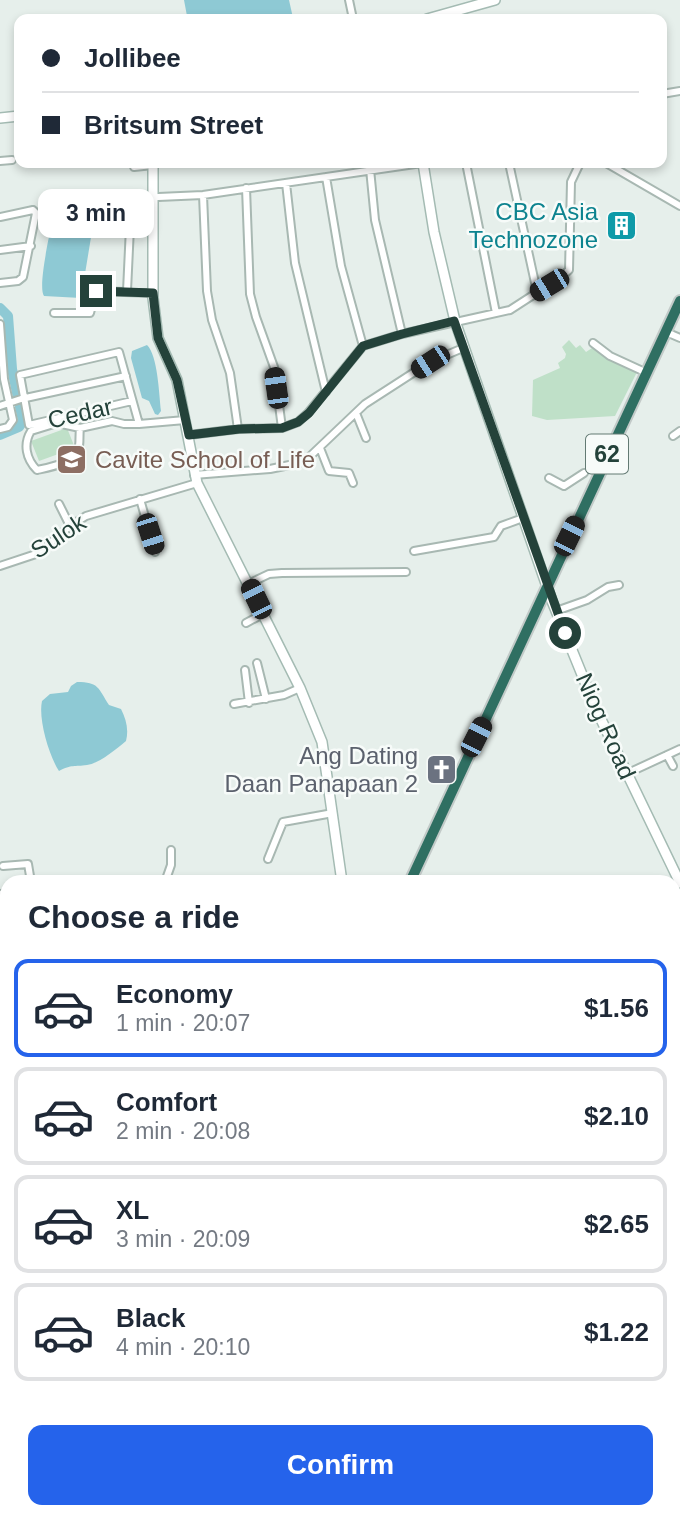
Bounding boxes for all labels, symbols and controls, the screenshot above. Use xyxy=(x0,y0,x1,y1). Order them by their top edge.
text: Jollibee xyxy=(84,43,181,73)
text: Britsum Street xyxy=(84,110,263,140)
callout: 3 min xyxy=(38,190,154,238)
place label: CBC Asia Technozone xyxy=(469,198,599,253)
text: 3 min xyxy=(66,200,126,226)
building icon: CBC Asia Technozone xyxy=(604,208,638,242)
car xyxy=(526,265,573,305)
route end xyxy=(80,275,112,307)
car xyxy=(407,342,454,382)
car xyxy=(263,366,290,410)
street label: Cedar xyxy=(45,392,115,434)
road number: 62 xyxy=(586,435,628,474)
school or university icon: Cavite School of Life xyxy=(55,442,89,476)
place label: Cavite School of Life xyxy=(95,446,315,473)
street label: Sulok xyxy=(25,508,91,564)
car xyxy=(134,511,167,557)
car xyxy=(551,513,588,559)
car xyxy=(238,576,275,622)
route start xyxy=(549,617,581,649)
street label: Niog Road xyxy=(571,669,641,783)
car xyxy=(458,714,495,760)
place label: Ang Dating Daan Panapaan 2 xyxy=(225,742,418,797)
church icon: Ang Dating Daan Panapaan 2 xyxy=(424,752,458,786)
text: Choose a ride xyxy=(28,899,240,935)
icon: car xyxy=(32,977,95,1040)
text: Economy xyxy=(116,979,233,1009)
text: $1.56 xyxy=(584,993,649,1023)
text: 1 min · 20:07 xyxy=(116,1010,250,1036)
icon: car xyxy=(32,1085,95,1148)
text: Comfort xyxy=(116,1087,217,1117)
text: $2.10 xyxy=(584,1101,649,1131)
text: 2 min · 20:08 xyxy=(116,1118,250,1144)
icon: car xyxy=(32,1193,95,1256)
text: XL xyxy=(116,1195,149,1225)
text: $2.65 xyxy=(584,1209,649,1239)
text: 3 min · 20:09 xyxy=(116,1226,250,1252)
icon: car xyxy=(32,1301,95,1364)
text: Black xyxy=(116,1303,185,1333)
text: $1.22 xyxy=(584,1317,649,1347)
text: 4 min · 20:10 xyxy=(116,1334,250,1360)
button: Confirm xyxy=(28,1425,653,1505)

